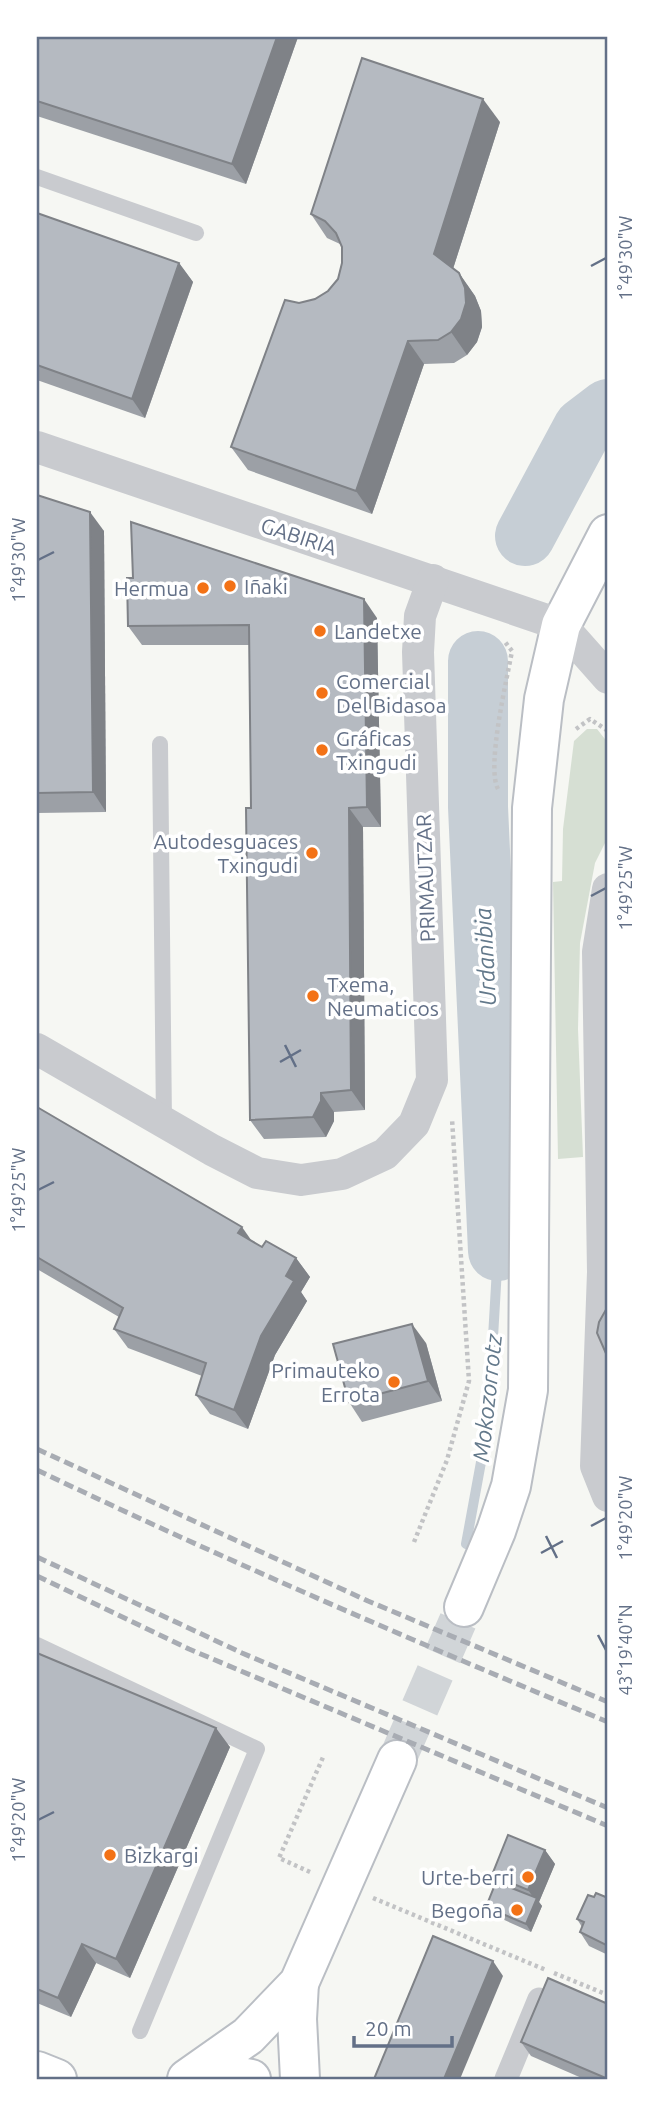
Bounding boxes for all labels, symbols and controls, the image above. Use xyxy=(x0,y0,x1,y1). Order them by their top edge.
text: 1°49'30"W xyxy=(615,215,635,300)
street label: GABIRIA xyxy=(258,512,340,560)
text: 1°49'30"W xyxy=(8,517,28,602)
place label: Iñaki xyxy=(244,574,288,598)
place label: Hermua xyxy=(114,576,189,600)
marker: Iñaki xyxy=(222,578,238,594)
marker: Hermua xyxy=(195,580,211,596)
place label: Landetxe xyxy=(334,619,422,643)
marker: Landetxe xyxy=(312,623,328,639)
place label: Comercial Del Bidasoa xyxy=(336,669,446,717)
marker: Comercial Del Bidasoa xyxy=(314,685,330,701)
place label: Gráficas Txingudi xyxy=(336,726,417,774)
marker: Gráficas Txingudi xyxy=(314,742,330,758)
street label: PRIMAUTZAR xyxy=(411,814,439,942)
place label: Autodesguaces Txingudi xyxy=(154,829,298,877)
marker: Autodesguaces Txingudi xyxy=(304,845,320,861)
text: 1°49'25"W xyxy=(615,845,635,930)
water label: Urdanibia xyxy=(470,907,500,1007)
place label: Txema, Neumaticos xyxy=(327,972,439,1020)
marker: Txema, Neumaticos xyxy=(305,988,321,1004)
text: 1°49'25"W xyxy=(8,1147,28,1232)
water label: Mokozorrotz xyxy=(468,1331,506,1463)
place label: Primauteko Errota xyxy=(271,1358,380,1406)
marker: Primauteko Errota xyxy=(386,1374,402,1390)
text: 1°49'20"W xyxy=(615,1475,635,1560)
text: 43°19'40"N xyxy=(615,1604,635,1696)
text: 1°49'20"W xyxy=(8,1777,28,1862)
place label: Bizkargi xyxy=(124,1843,199,1867)
marker: Bizkargi xyxy=(102,1847,118,1863)
place label: Urte-berri xyxy=(421,1865,514,1889)
marker: Urte-berri xyxy=(520,1869,536,1885)
place label: Begoña xyxy=(431,1898,503,1922)
marker: Begoña xyxy=(509,1902,525,1918)
scale bar xyxy=(354,2004,452,2048)
text: 20 m xyxy=(365,2016,412,2040)

